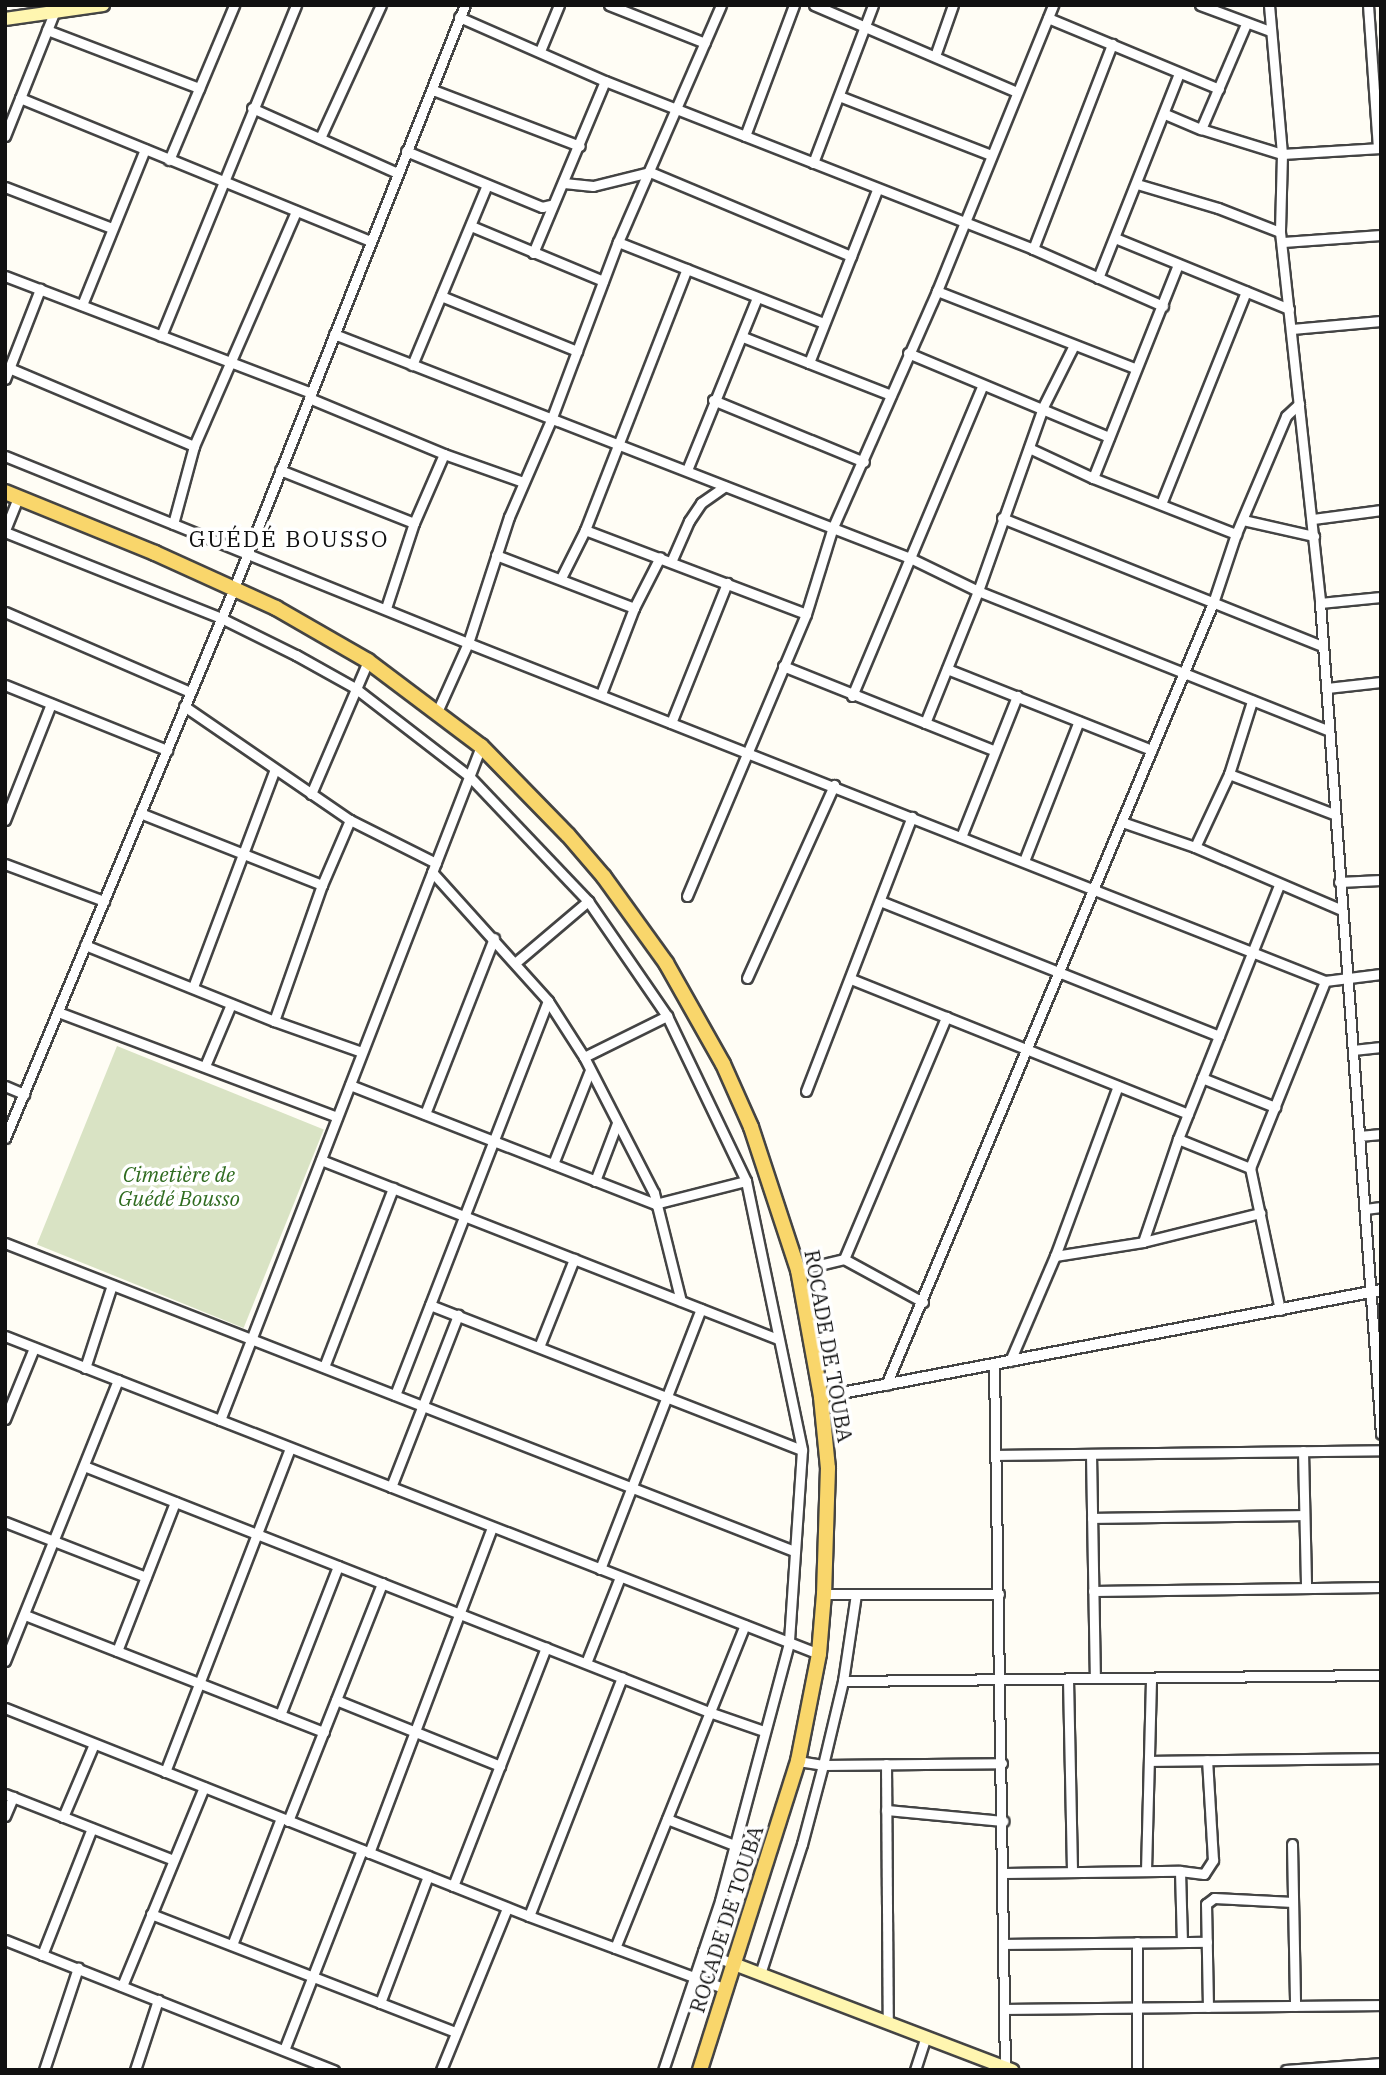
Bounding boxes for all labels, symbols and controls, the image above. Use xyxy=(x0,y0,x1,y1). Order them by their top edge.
district label: GUÉDÉ BOUSSO xyxy=(190,524,388,552)
park label: Cimetière de Guédé Bousso xyxy=(118,1161,240,1211)
street label: ROCADE DE TOUBA xyxy=(800,1248,858,1444)
street label: ROCADE DE TOUBA xyxy=(684,1822,768,2016)

